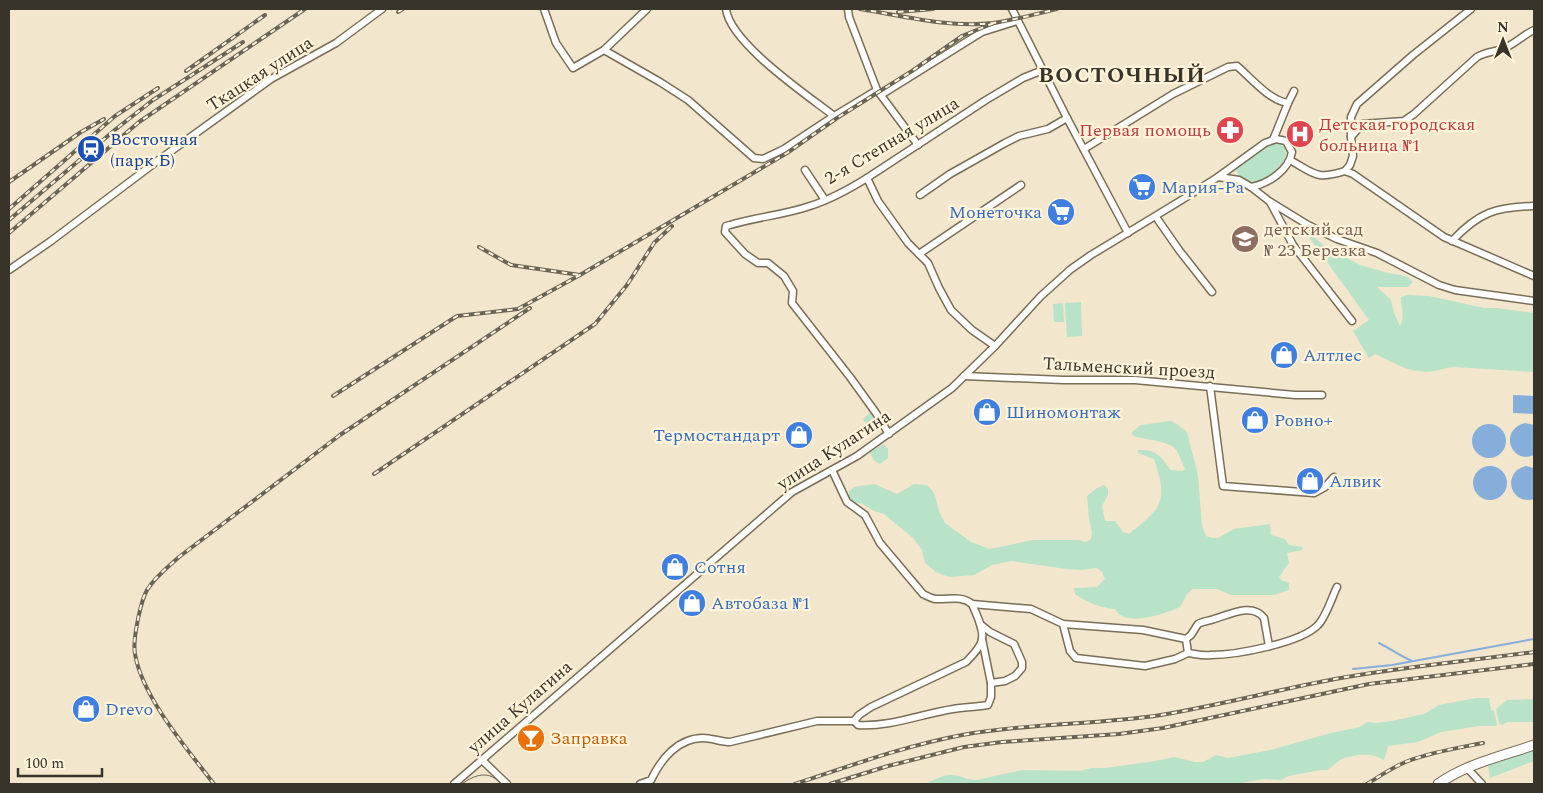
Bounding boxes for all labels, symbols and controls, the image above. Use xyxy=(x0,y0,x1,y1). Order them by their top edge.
north arrow xyxy=(1478,15,1528,65)
text: N xyxy=(1497,17,1509,38)
street label: Ткацкая улица xyxy=(202,29,319,119)
district label: ВОСТОЧНЫЙ xyxy=(1038,59,1206,92)
street label: 2-я Степная улица xyxy=(820,90,965,192)
place label: Детская городская больница №1 xyxy=(1319,111,1475,159)
pharmacy icon: Первая помощь xyxy=(1215,115,1245,145)
place label: Первая помощь xyxy=(1079,117,1211,144)
hospital icon: Детская городская больница №1 xyxy=(1285,119,1315,149)
place label: Восточная (парк Б) xyxy=(110,126,198,174)
station icon: Восточная (парк Б) xyxy=(76,134,106,164)
supermarket icon: Мария-Ра xyxy=(1127,172,1157,202)
place label: Мария-Ра xyxy=(1161,174,1245,201)
supermarket icon: Монеточка xyxy=(1046,197,1076,227)
place label: Монеточка xyxy=(949,199,1042,226)
place label: детский сад № 23 Березка xyxy=(1264,216,1367,264)
school or university icon: детский сад № 23 Березка xyxy=(1230,224,1260,254)
shop icon: Алтлес xyxy=(1269,340,1299,370)
place label: Алтлес xyxy=(1303,342,1362,369)
street label: Тальменский проезд xyxy=(1042,350,1216,386)
shop icon: Шиномонтаж xyxy=(972,397,1002,427)
place label: Шиномонтаж xyxy=(1006,399,1121,426)
street label: улица Кулагина xyxy=(771,403,896,498)
shop icon: Ровно+ xyxy=(1240,405,1270,435)
place label: Ровно+ xyxy=(1274,407,1333,434)
shop icon: Термостандарт xyxy=(784,420,814,450)
place label: Термостандарт xyxy=(653,422,780,449)
shop icon: Алвик xyxy=(1295,466,1325,496)
place label: Алвик xyxy=(1329,468,1382,495)
shop icon: Сотня xyxy=(660,552,690,582)
place label: Сотня xyxy=(694,554,746,581)
shop icon: Автобаза №1 xyxy=(677,588,707,618)
place label: Автобаза №1 xyxy=(711,590,811,617)
street label: улица Кулагина xyxy=(461,654,578,761)
shop icon: Drevo xyxy=(71,694,101,724)
place label: Drevo xyxy=(105,696,153,723)
bar icon: Заправка xyxy=(516,723,546,753)
place label: Заправка xyxy=(550,725,628,752)
scale bar xyxy=(18,746,101,778)
text: 100 m xyxy=(25,752,64,775)

